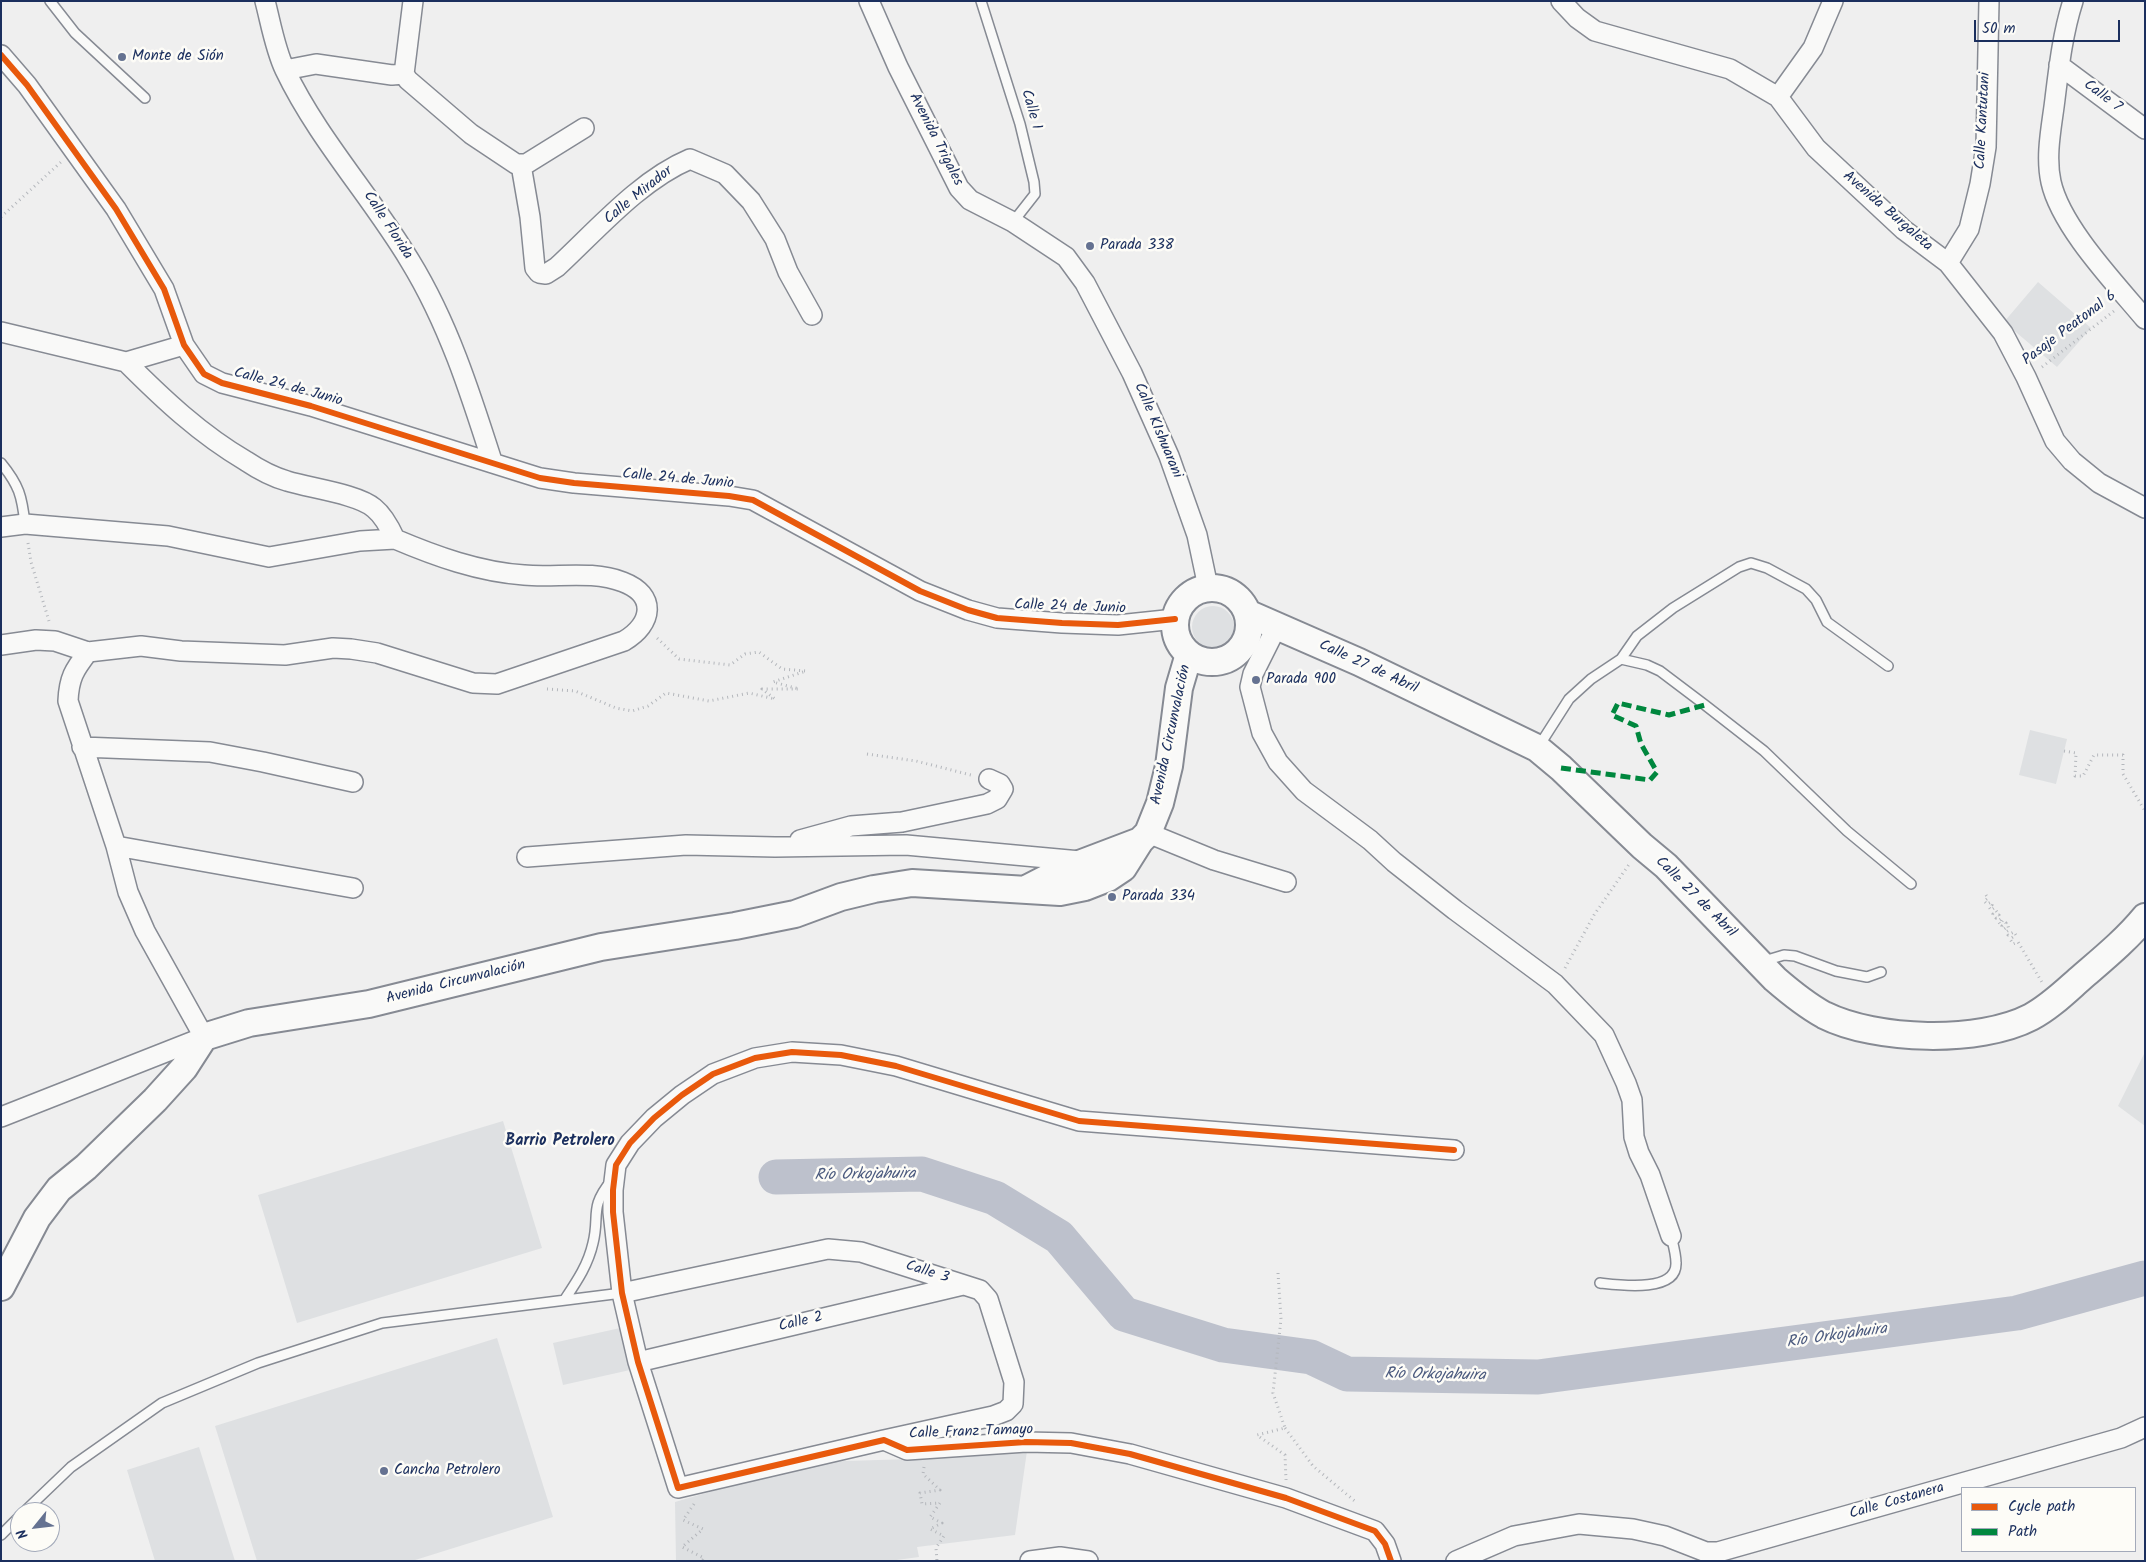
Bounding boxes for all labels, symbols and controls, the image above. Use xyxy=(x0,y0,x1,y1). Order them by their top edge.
scale bar xyxy=(1976,10,2122,42)
text: 50 m xyxy=(1982,17,2016,41)
place label: Monte de Sión xyxy=(132,48,224,66)
marker: Monte de Sión xyxy=(116,51,128,63)
street label: Calle Kantutani xyxy=(1972,72,1996,170)
street label: Calle 7 xyxy=(2079,77,2125,117)
street label: Calle 1 xyxy=(1016,88,1044,132)
street label: Avenida Trigales xyxy=(904,91,966,189)
street label: Calle Mirador xyxy=(601,163,677,229)
street label: Avenida Burgaleta xyxy=(1838,168,1936,256)
street label: Calle Florida xyxy=(358,189,416,263)
place label: Parada 338 xyxy=(1100,237,1174,255)
marker: Parada 338 xyxy=(1084,240,1096,252)
street label: Pasaje Peatonal 6 xyxy=(2020,288,2120,370)
street label: Calle 24 de Junio xyxy=(232,365,344,411)
street label: Calle KIshuarani xyxy=(1129,381,1185,481)
street label: Calle 24 de Junio xyxy=(621,466,735,494)
street label: Calle 24 de Junio xyxy=(1014,597,1126,619)
street label: Calle 27 de Abril xyxy=(1316,637,1420,699)
street label: Avenida Circunvalación xyxy=(1148,663,1196,807)
place label: Parada 900 xyxy=(1266,671,1336,689)
marker: Parada 900 xyxy=(1250,674,1262,686)
street label: Calle 27 de Abril xyxy=(1651,854,1739,942)
place label: Parada 334 xyxy=(1122,888,1195,906)
marker: Parada 334 xyxy=(1106,891,1118,903)
street label: Avenida Circunvalación xyxy=(385,957,527,1009)
district label: Barrio Petrolero xyxy=(505,1132,615,1152)
water label: Río Orkojahuira xyxy=(814,1166,916,1186)
street label: Calle 3 xyxy=(903,1258,951,1288)
street label: Calle 2 xyxy=(777,1309,825,1337)
water label: Río Orkojahuira xyxy=(1786,1320,1888,1354)
water label: Río Orkojahuira xyxy=(1384,1366,1486,1386)
street label: Calle Franz Tamayo xyxy=(908,1422,1034,1444)
place label: Cancha Petrolero xyxy=(394,1462,500,1480)
marker: Cancha Petrolero xyxy=(378,1465,390,1477)
street label: Calle Costanera xyxy=(1847,1480,1947,1524)
legend xyxy=(1961,1487,2136,1552)
text: Cycle path xyxy=(2008,1495,2075,1519)
north arrow xyxy=(10,1502,60,1552)
text: Path xyxy=(2008,1520,2037,1544)
text: N xyxy=(11,1525,35,1543)

